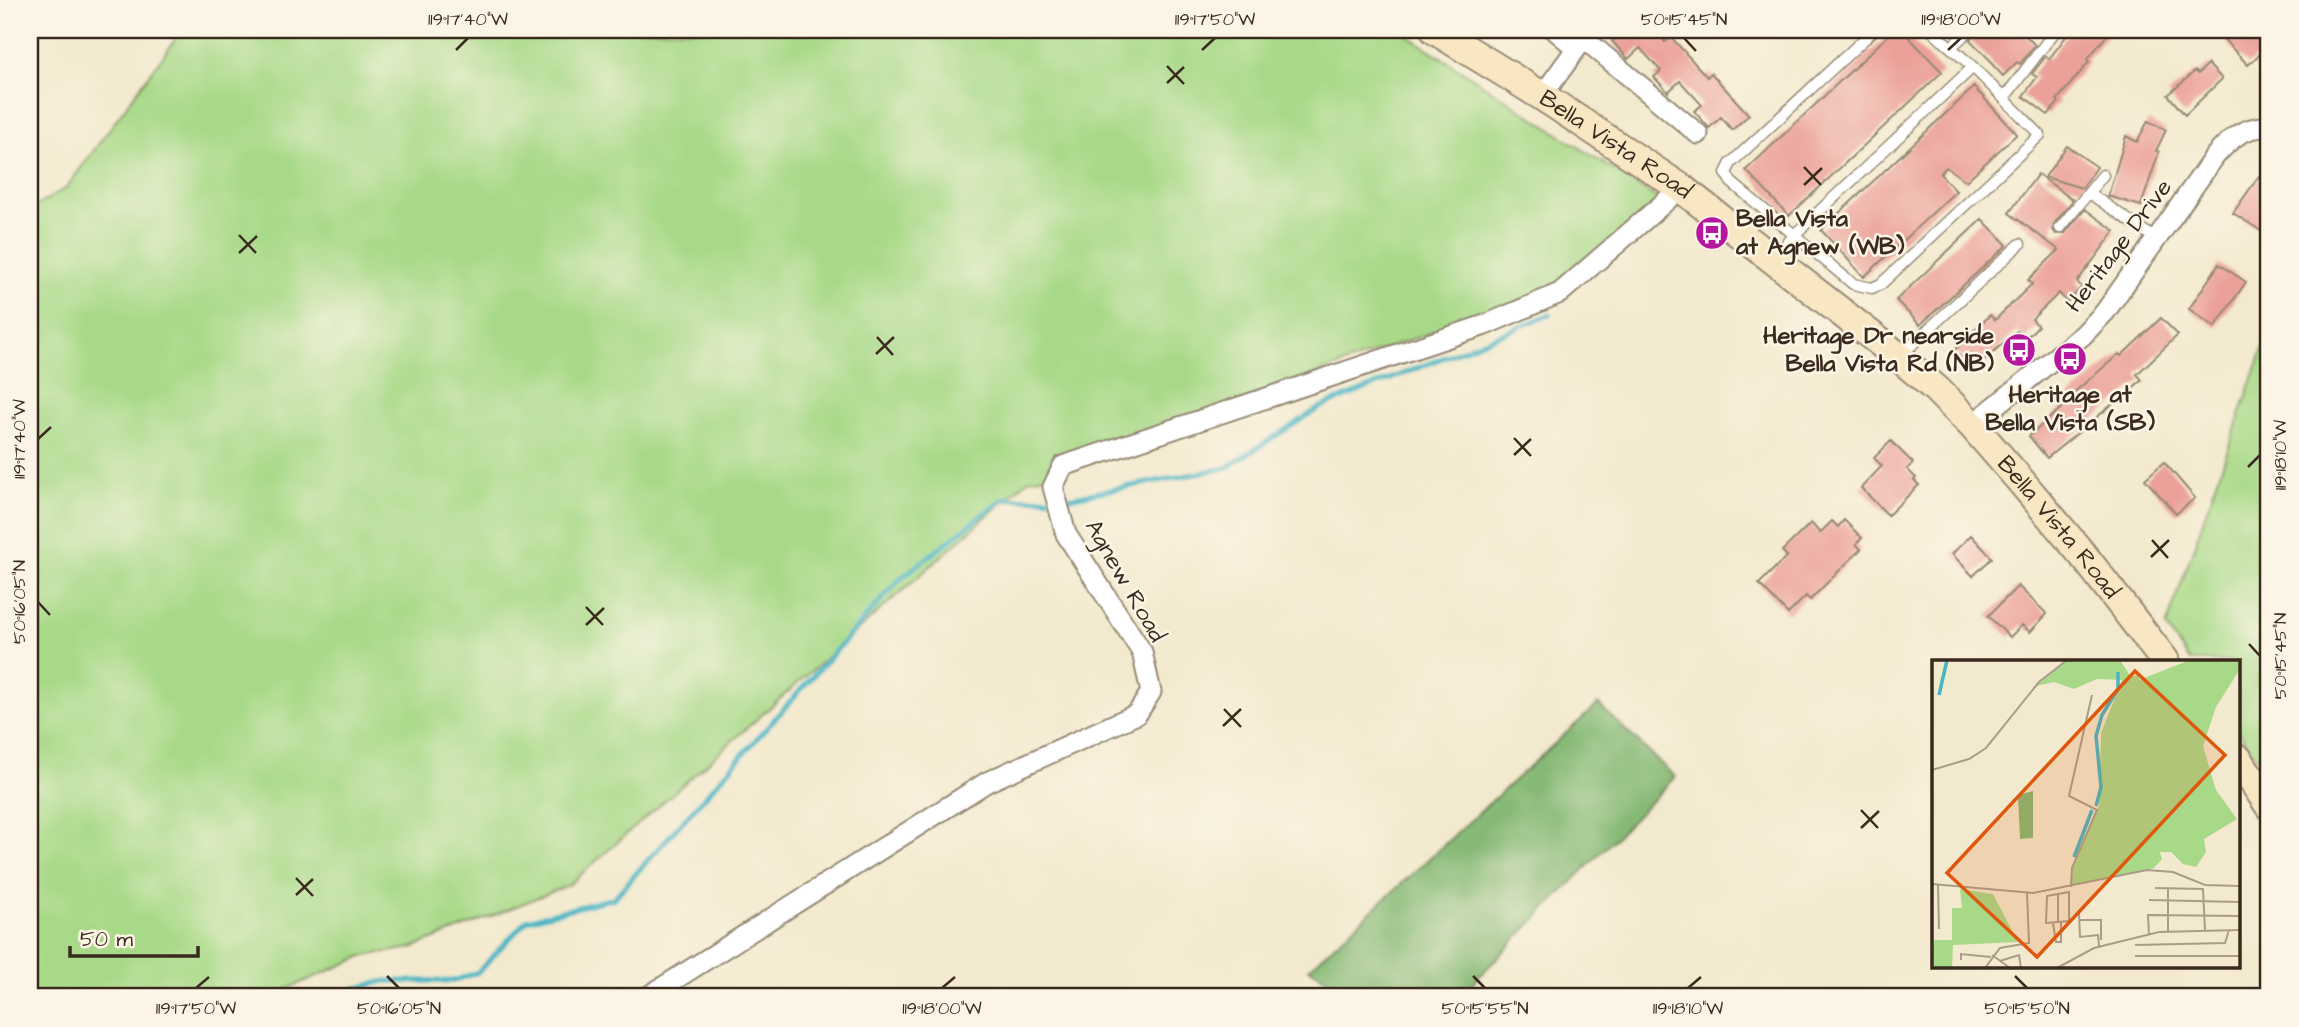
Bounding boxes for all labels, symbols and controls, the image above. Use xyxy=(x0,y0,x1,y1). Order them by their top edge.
text: 119°17'40"W xyxy=(428,7,508,32)
text: 119°17'50"W xyxy=(1175,7,1255,32)
text: 50°15'45"N xyxy=(1641,7,1727,32)
text: 119°18'00"W xyxy=(1921,7,2001,32)
street label: Bella Vista Road xyxy=(1533,82,1699,208)
street label: Heritage Drive xyxy=(2058,172,2181,320)
place label: Bella Vista at Agnew (WB) xyxy=(1735,202,1905,265)
bus stop icon: Bella Vista at Agnew (WB) xyxy=(1693,214,1731,252)
place label: Heritage Dr nearside Bella Vista Rd (NB) xyxy=(1763,319,1995,381)
bus stop icon: Heritage Dr nearside Bella Vista Rd (NB) xyxy=(2000,331,2038,369)
bus stop icon: Heritage at Bella Vista (SB) xyxy=(2051,340,2089,378)
place label: Heritage at Bella Vista (SB) xyxy=(1985,378,2155,440)
text: 119°17'40"W xyxy=(7,399,32,479)
text: 119°18'10"W xyxy=(2268,420,2293,490)
street label: Bella Vista Road xyxy=(1989,448,2128,606)
street label: Agnew Road xyxy=(1075,513,1174,649)
text: 50°16'05"N xyxy=(7,560,32,644)
text: 50°15'45"N xyxy=(2268,613,2293,699)
inset map xyxy=(1932,660,2240,968)
scale bar xyxy=(70,915,198,959)
text: 50 m xyxy=(80,925,134,954)
text: 119°17'50"W xyxy=(156,996,236,1021)
text: 50°16'05"N xyxy=(357,996,441,1021)
text: 119°18'00"W xyxy=(902,996,982,1021)
text: 50°15'55"N xyxy=(1441,996,1529,1021)
text: 119°18'10"W xyxy=(1653,996,1723,1021)
text: 50°15'50"N xyxy=(1984,996,2070,1021)

